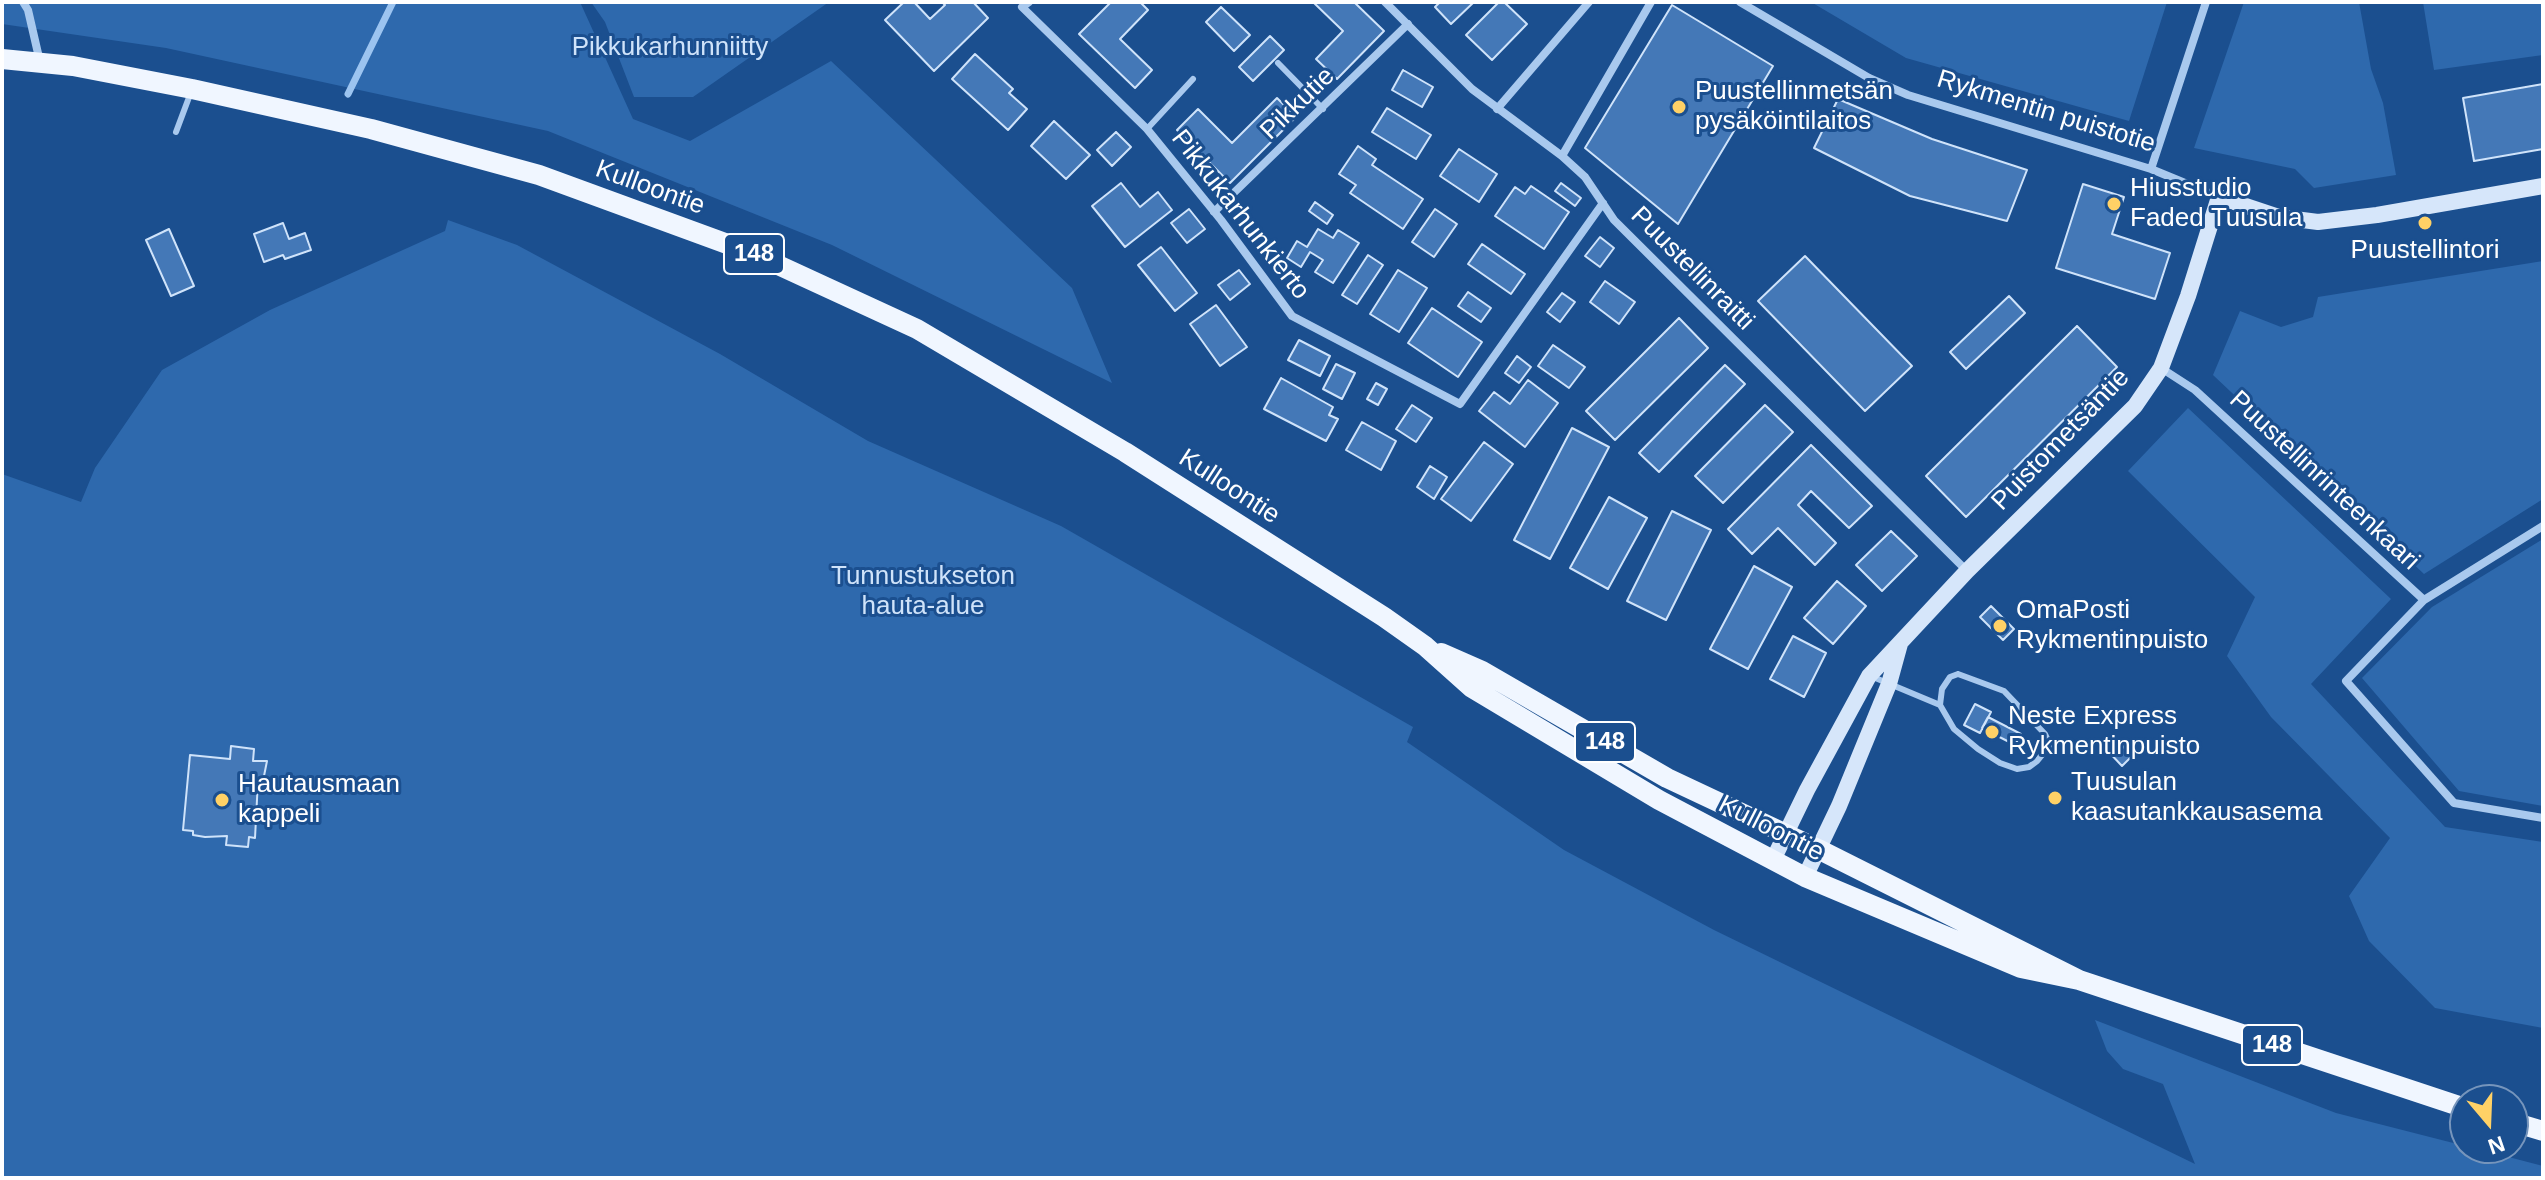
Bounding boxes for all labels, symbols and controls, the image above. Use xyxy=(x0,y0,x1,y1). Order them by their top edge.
park label: Pikkukarhunniitty xyxy=(572,32,768,64)
street label: Pikkutie xyxy=(1254,61,1342,147)
street label: Rykmentin puistotie xyxy=(1933,64,2159,160)
place label: Puustellinmetsän pysäköintilaitos xyxy=(1695,76,1893,138)
marker: Puustellinmetsän pysäköintilaitos xyxy=(1670,98,1688,116)
street label: Pikkukarhunkierto xyxy=(1164,124,1316,306)
street label: Kulloontie xyxy=(591,154,709,222)
place label: Hiusstudio Faded Tuusula xyxy=(2130,173,2302,234)
marker: Hiusstudio Faded Tuusula xyxy=(2105,195,2123,213)
street label: Puustellinraitti xyxy=(1624,201,1760,337)
marker: Puustellintori xyxy=(2416,214,2434,232)
road number: 148 xyxy=(724,234,784,274)
place label: Puustellintori xyxy=(2351,235,2499,267)
street label: Puistometsäntie xyxy=(1986,363,2136,517)
street label: Puustellinrinteenkaari xyxy=(2222,385,2426,577)
street label: Kulloontie xyxy=(1173,443,1285,531)
park label: Tunnustukseton hauta-alue xyxy=(831,561,1015,622)
place label: OmaPosti Rykmentinpuisto xyxy=(2016,595,2208,656)
marker: OmaPosti Rykmentinpuisto xyxy=(1991,617,2009,635)
place label: Neste Express Rykmentinpuisto xyxy=(2008,701,2200,762)
road number: 148 xyxy=(1575,722,1635,762)
marker: Neste Express Rykmentinpuisto xyxy=(1983,723,2001,741)
place label: Tuusulan kaasutankkausasema xyxy=(2071,767,2322,828)
place label: Hautausmaan kappeli xyxy=(238,769,400,830)
street label: Kulloontie xyxy=(1713,789,1829,869)
marker: Tuusulan kaasutankkausasema xyxy=(2046,789,2064,807)
marker: Hautausmaan kappeli xyxy=(213,791,231,809)
road number: 148 xyxy=(2242,1025,2302,1065)
north arrow xyxy=(2449,1084,2529,1164)
text: N xyxy=(2485,1131,2508,1160)

